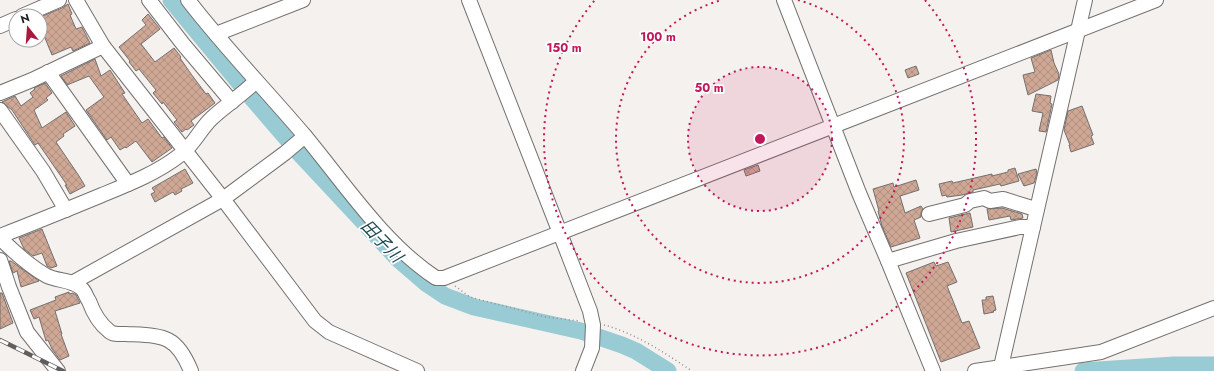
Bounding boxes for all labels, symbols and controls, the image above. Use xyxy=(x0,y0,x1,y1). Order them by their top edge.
north arrow xyxy=(8,8,48,48)
text: N xyxy=(19,10,32,27)
text: 100 m xyxy=(640,28,676,46)
text: 150 m xyxy=(546,39,582,57)
text: 50 m xyxy=(694,79,724,97)
centre of rings xyxy=(753,132,767,146)
water label: 田子川 xyxy=(356,214,410,269)

